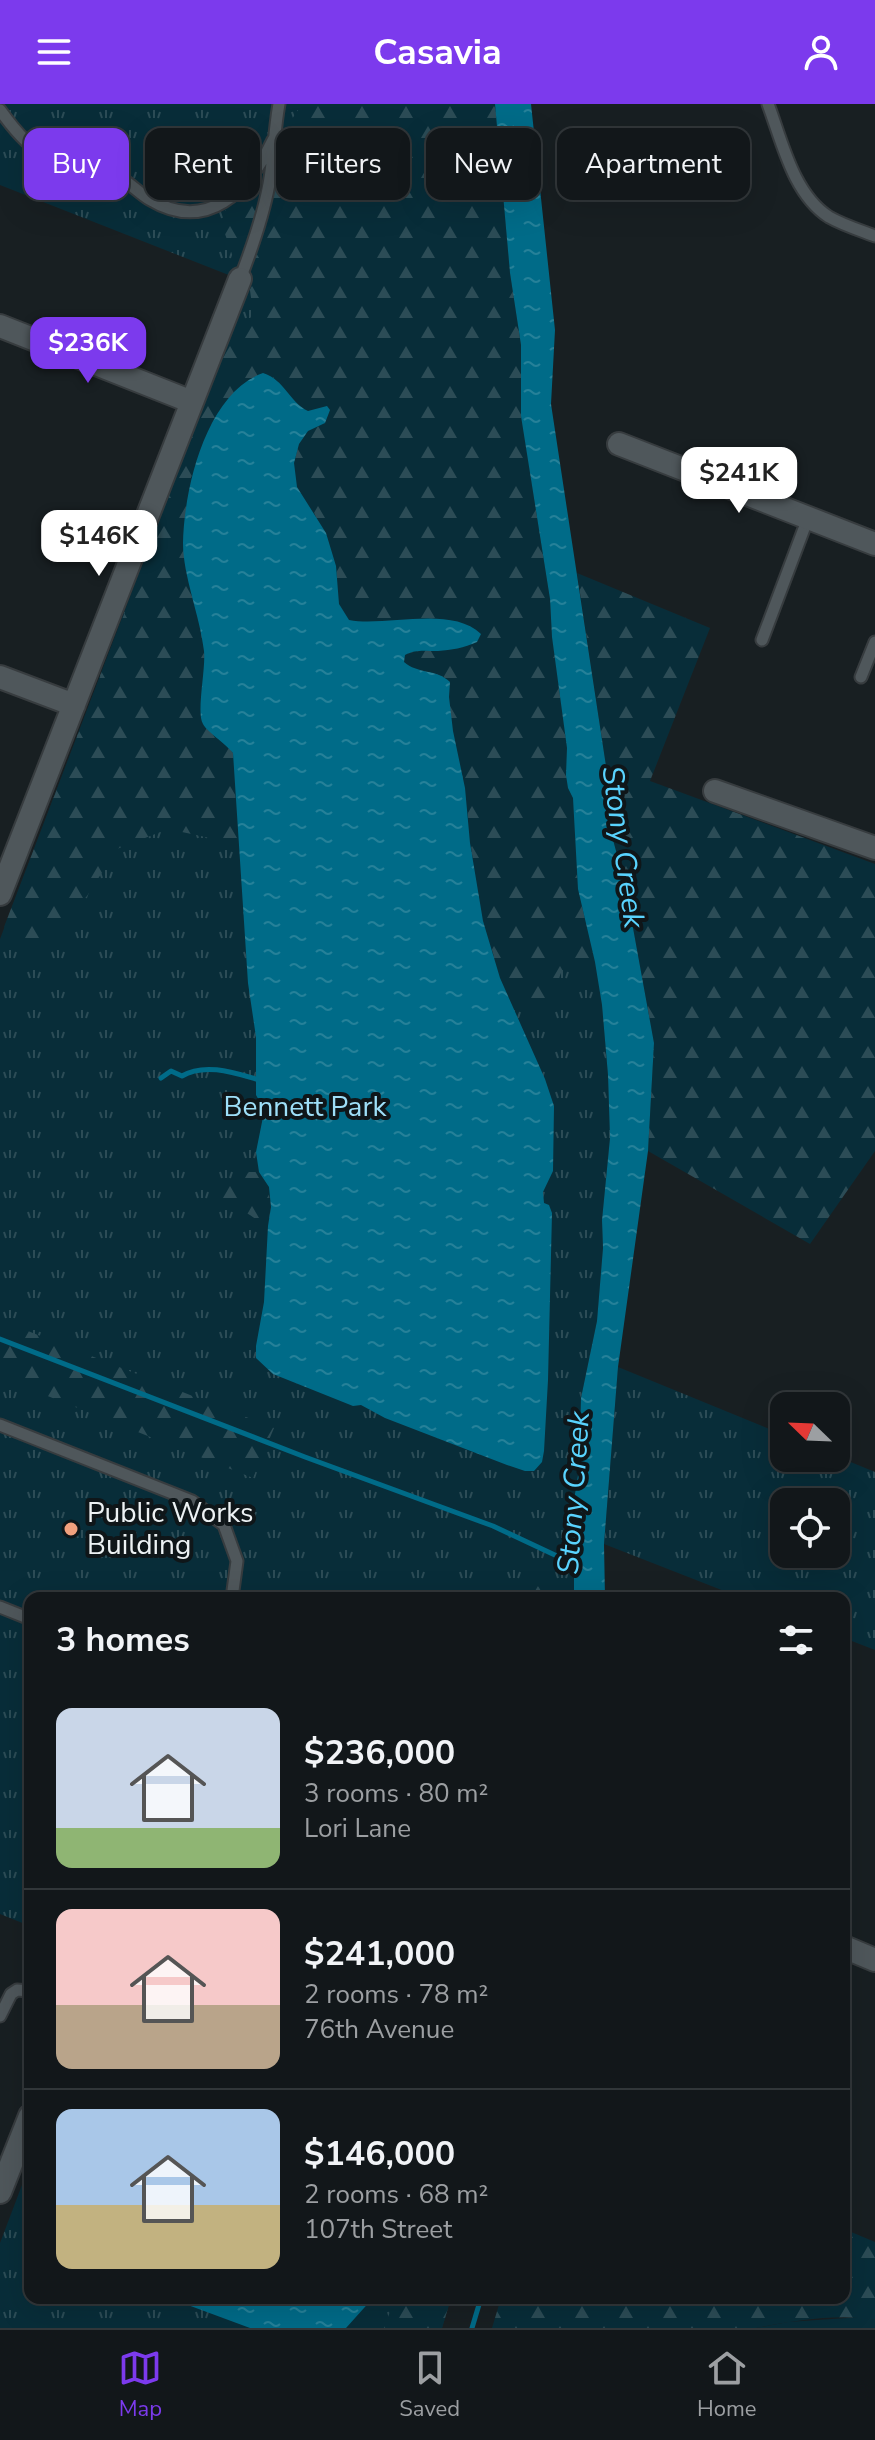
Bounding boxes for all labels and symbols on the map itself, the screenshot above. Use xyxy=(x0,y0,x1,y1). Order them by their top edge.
pin: $236K xyxy=(32,317,144,385)
pin: $241K xyxy=(683,447,795,515)
pin: $146K xyxy=(43,510,155,578)
water label: Stony Creek xyxy=(591,763,655,932)
park label: Bennett Park xyxy=(224,1088,387,1126)
north arrow xyxy=(770,1392,850,1472)
water label: Stony Creek xyxy=(548,1409,600,1576)
place label: Public Works Building xyxy=(87,1494,254,1564)
marker: Public Works Building xyxy=(62,1520,80,1538)

